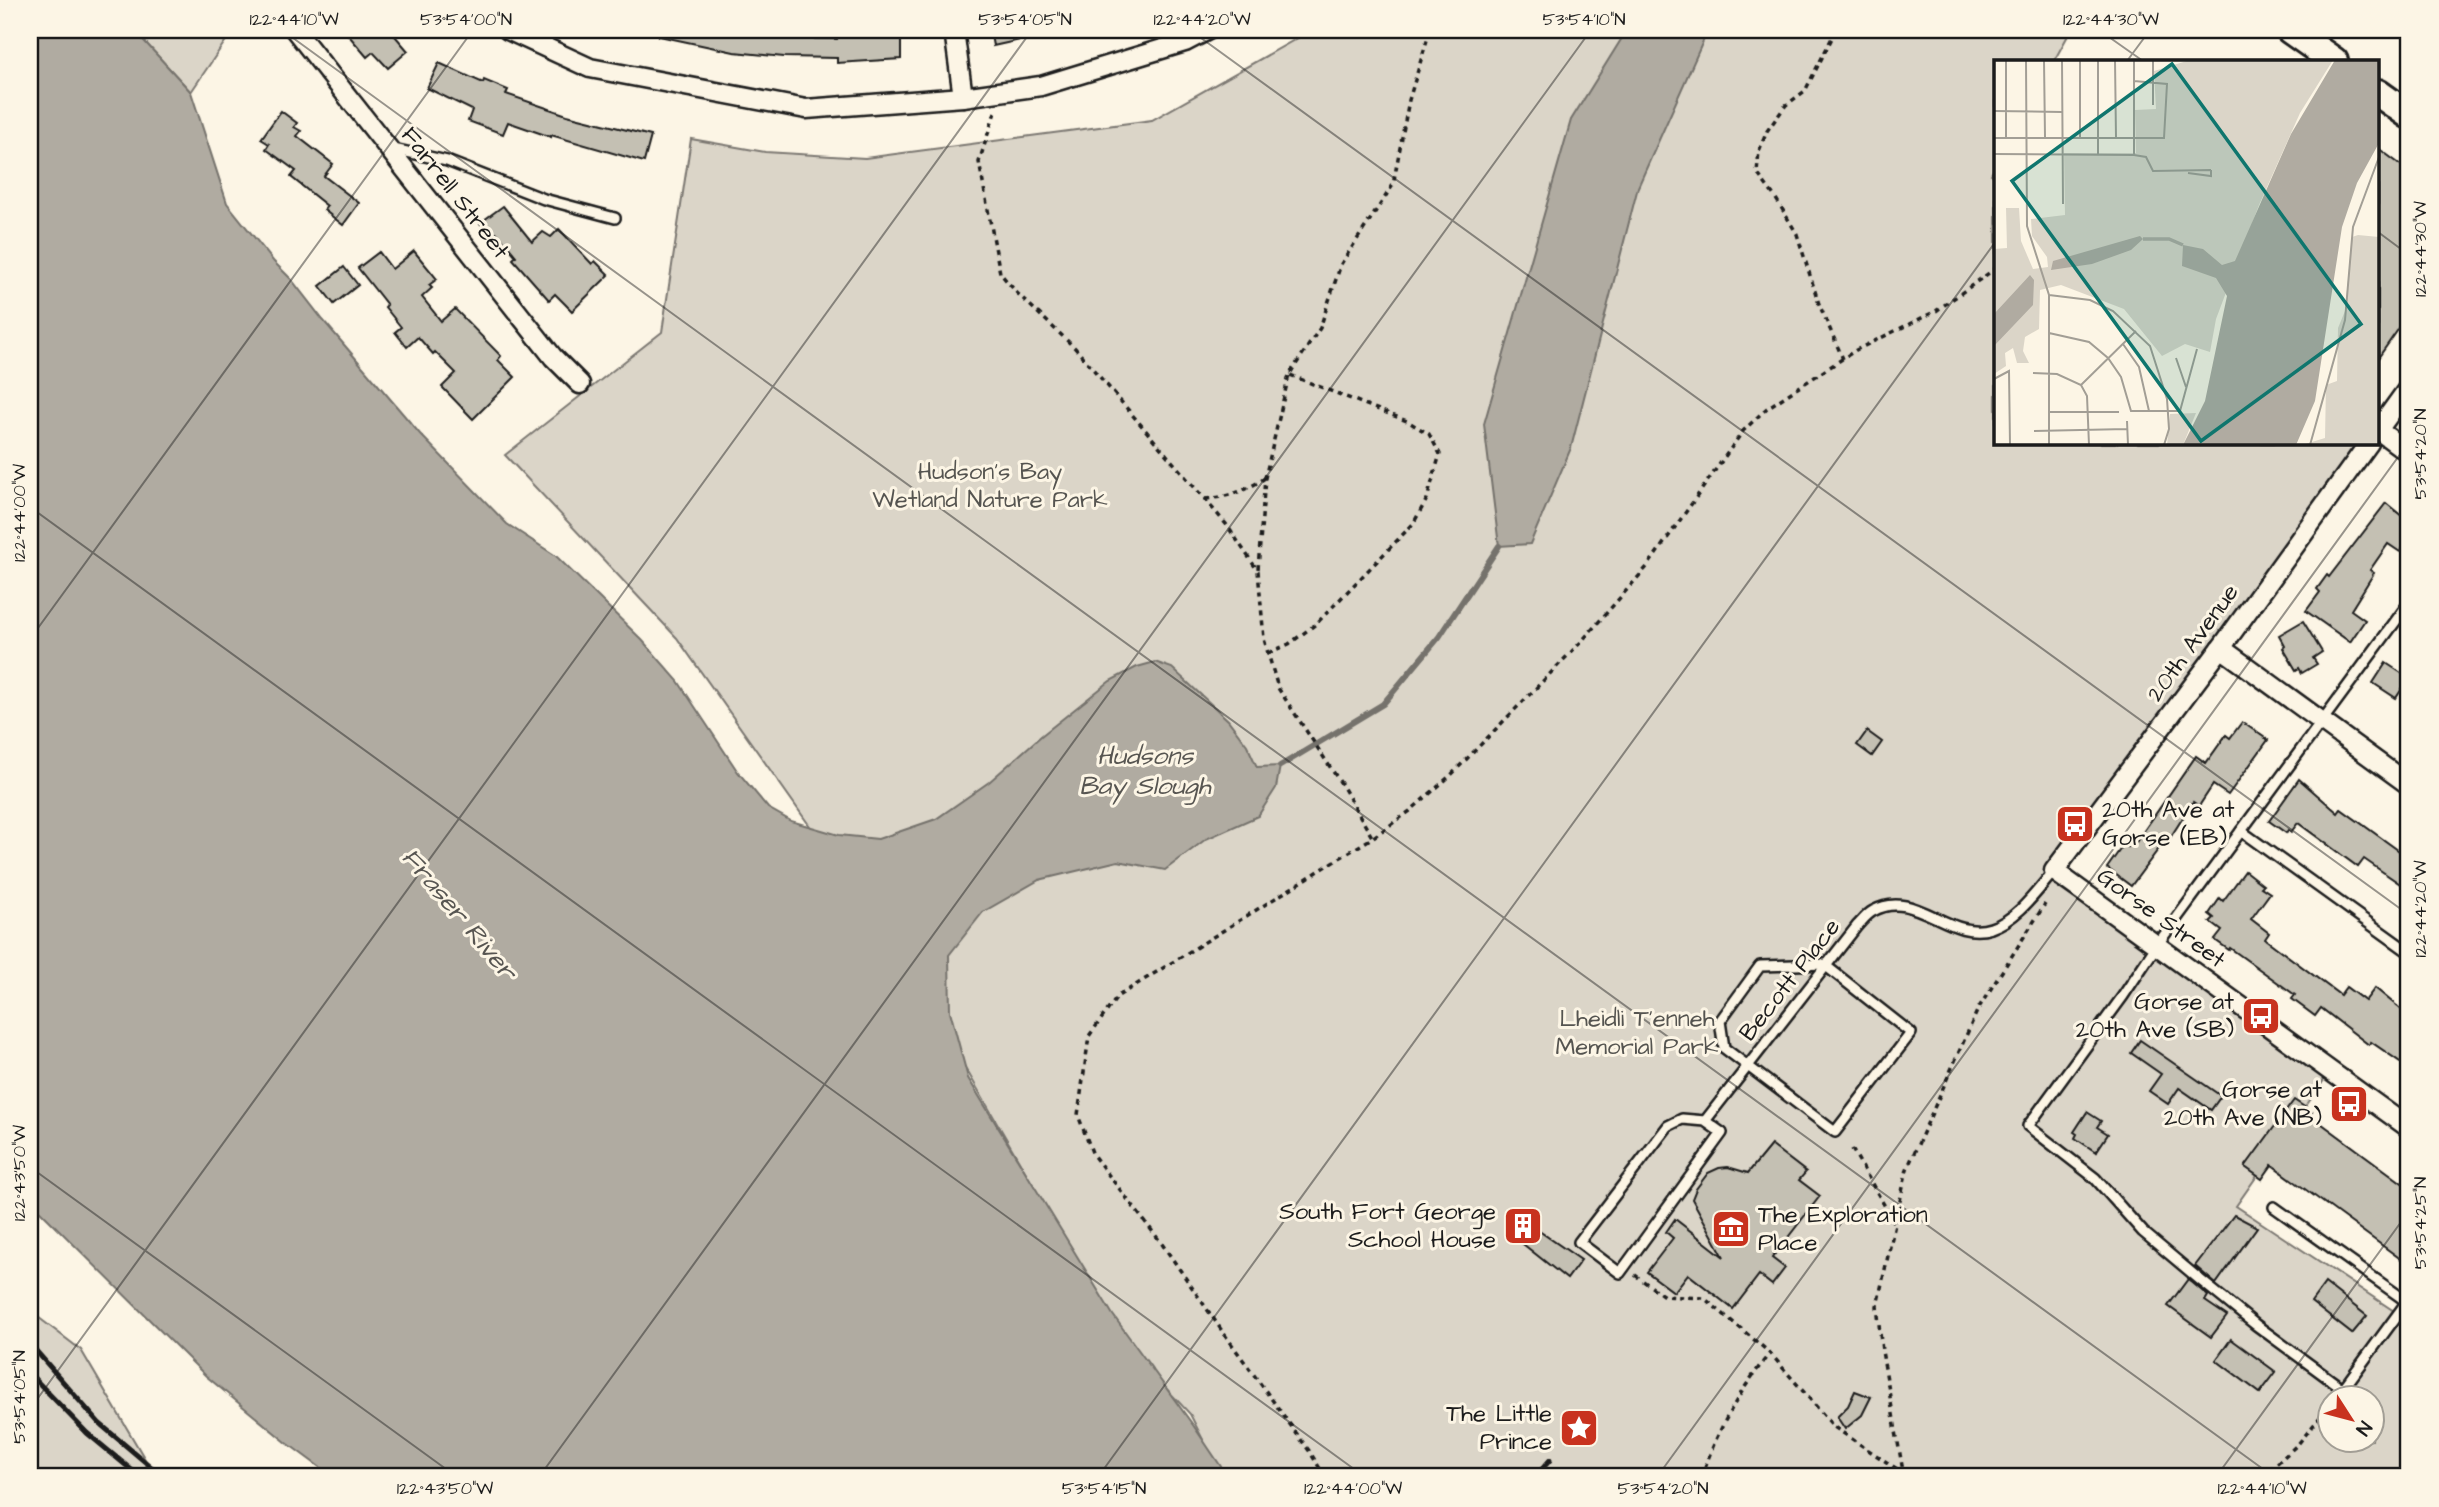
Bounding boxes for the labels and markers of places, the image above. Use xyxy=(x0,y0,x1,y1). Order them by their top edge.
place label: 20th Ave at Gorse (EB) xyxy=(2102,793,2235,855)
bus stop icon: 20th Ave at Gorse (EB) xyxy=(2054,803,2096,845)
place label: Gorse at 20th Ave (SB) xyxy=(2075,985,2234,1047)
bus stop icon: Gorse at 20th Ave (SB) xyxy=(2240,995,2282,1037)
place label: Gorse at 20th Ave (NB) xyxy=(2164,1073,2322,1135)
bus stop icon: Gorse at 20th Ave (NB) xyxy=(2328,1083,2370,1125)
place label: South Fort George School House xyxy=(1279,1195,1496,1257)
place label: The Exploration Place xyxy=(1758,1198,1928,1260)
building icon: South Fort George School House xyxy=(1502,1205,1544,1247)
museum icon: The Exploration Place xyxy=(1710,1208,1752,1250)
place label: The Little Prince xyxy=(1446,1397,1552,1459)
place icon: The Little Prince xyxy=(1558,1407,1600,1449)

